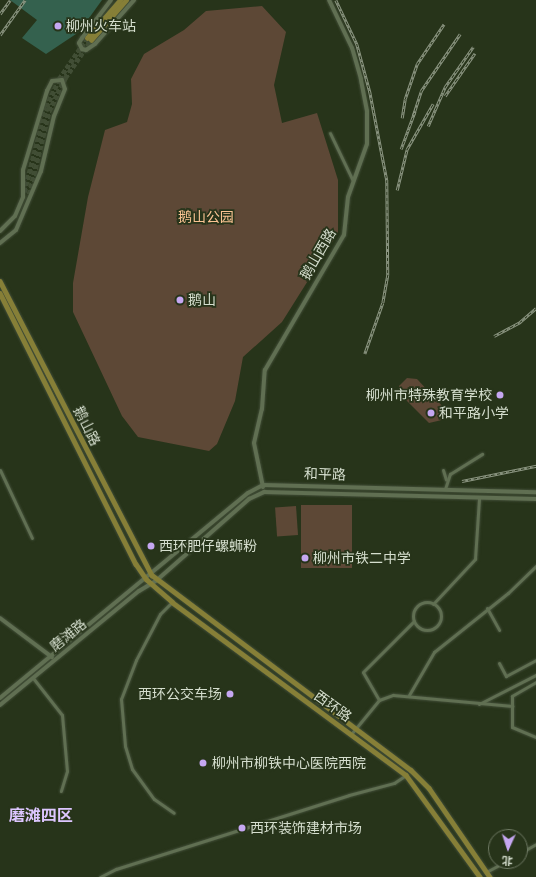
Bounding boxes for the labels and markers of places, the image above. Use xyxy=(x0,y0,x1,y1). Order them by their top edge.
place label: 柳州火车站 xyxy=(66,18,136,34)
marker: 柳州火车站 xyxy=(53,21,63,31)
place label: 鹅山 xyxy=(188,292,216,308)
marker: 鹅山 xyxy=(175,295,185,305)
place label: 柳州市特殊教育学校 xyxy=(366,387,492,403)
marker: 柳州市特殊教育学校 xyxy=(495,390,505,400)
place label: 和平路小学 xyxy=(439,405,509,421)
marker: 和平路小学 xyxy=(426,408,436,418)
place label: 西环肥仔螺蛳粉 xyxy=(159,538,257,554)
marker: 西环肥仔螺蛳粉 xyxy=(146,541,156,551)
place label: 柳州市铁二中学 xyxy=(313,550,411,566)
marker: 柳州市铁二中学 xyxy=(300,553,310,563)
place label: 西环公交车场 xyxy=(138,686,222,702)
marker: 西环公交车场 xyxy=(225,689,235,699)
place label: 柳州市柳铁中心医院西院 xyxy=(212,755,366,771)
marker: 柳州市柳铁中心医院西院 xyxy=(197,757,209,769)
place label: 西环装饰建材市场 xyxy=(250,820,362,836)
marker: 西环装饰建材市场 xyxy=(237,823,247,833)

